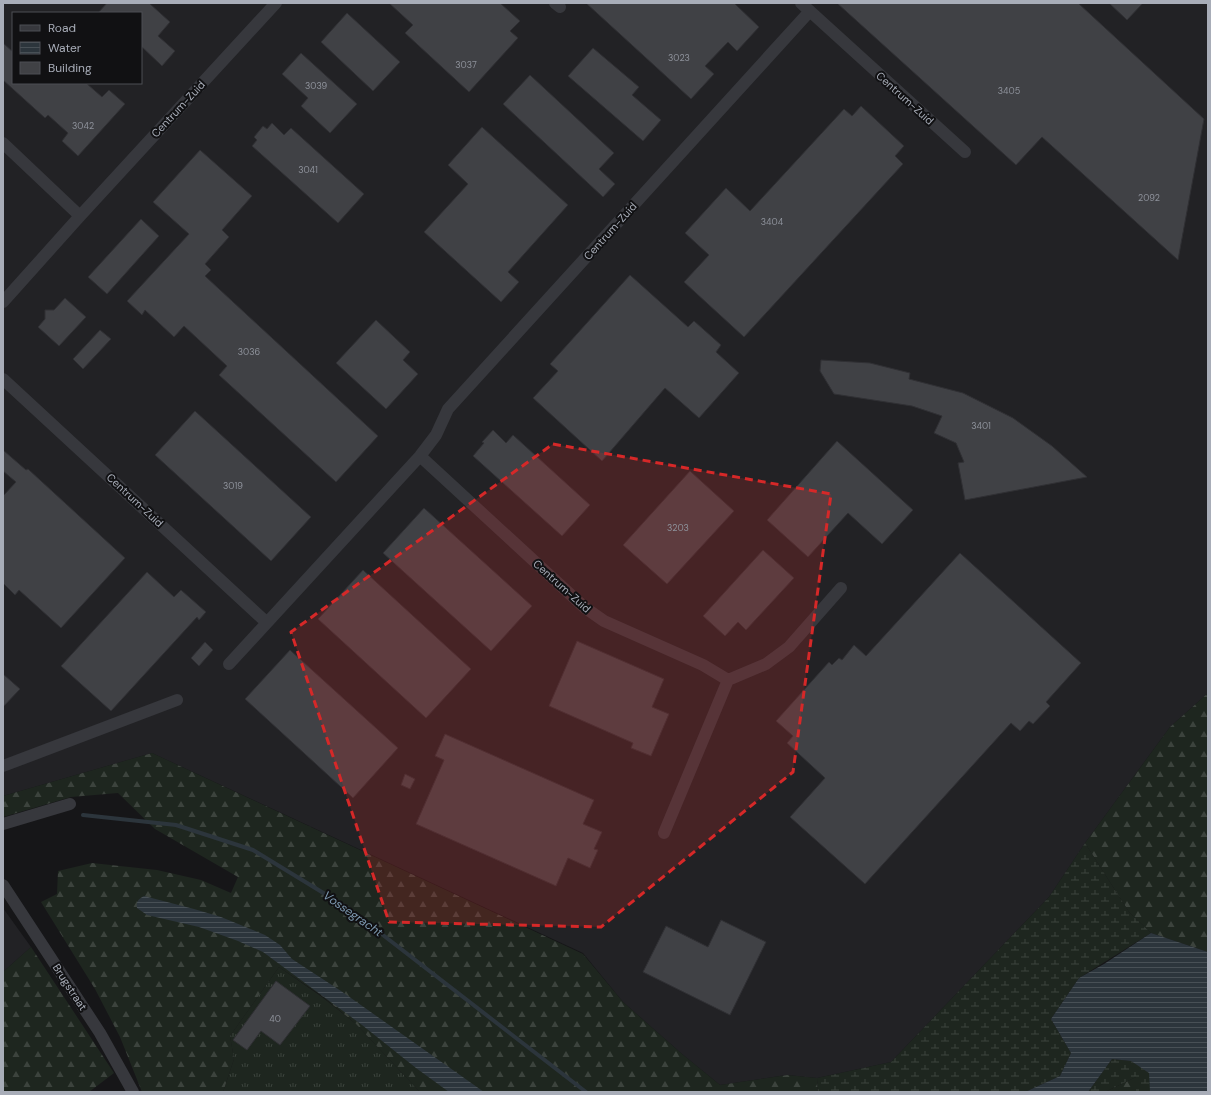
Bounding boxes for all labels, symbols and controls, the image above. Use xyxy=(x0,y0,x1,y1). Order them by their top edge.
legend xyxy=(12,12,142,84)
text: Road xyxy=(48,20,76,36)
text: Water xyxy=(48,40,82,56)
house number: 3023 xyxy=(668,52,690,64)
house number: 3037 xyxy=(455,59,477,71)
text: Building xyxy=(48,60,92,76)
street label: Centrum-Zuid xyxy=(873,68,937,128)
street label: Centrum-Zuid xyxy=(148,78,208,140)
house number: 3039 xyxy=(305,80,327,92)
house number: 3405 xyxy=(998,85,1020,97)
house number: 3042 xyxy=(72,120,94,132)
house number: 3041 xyxy=(298,164,318,176)
house number: 2092 xyxy=(1138,192,1160,204)
street label: Centrum-Zuid xyxy=(580,199,640,263)
house number: 3404 xyxy=(761,216,784,228)
house number: 3036 xyxy=(238,346,261,358)
house number: 3401 xyxy=(971,420,991,432)
street label: Centrum-Zuid xyxy=(104,470,166,530)
house number: 3019 xyxy=(223,480,243,492)
house number: 3203 xyxy=(667,522,689,534)
street label: Centrum-Zuid xyxy=(530,556,594,616)
water label: Vossegracht xyxy=(320,888,386,941)
street label: Brugstraat xyxy=(50,961,90,1013)
house number: 40 xyxy=(269,1013,281,1025)

